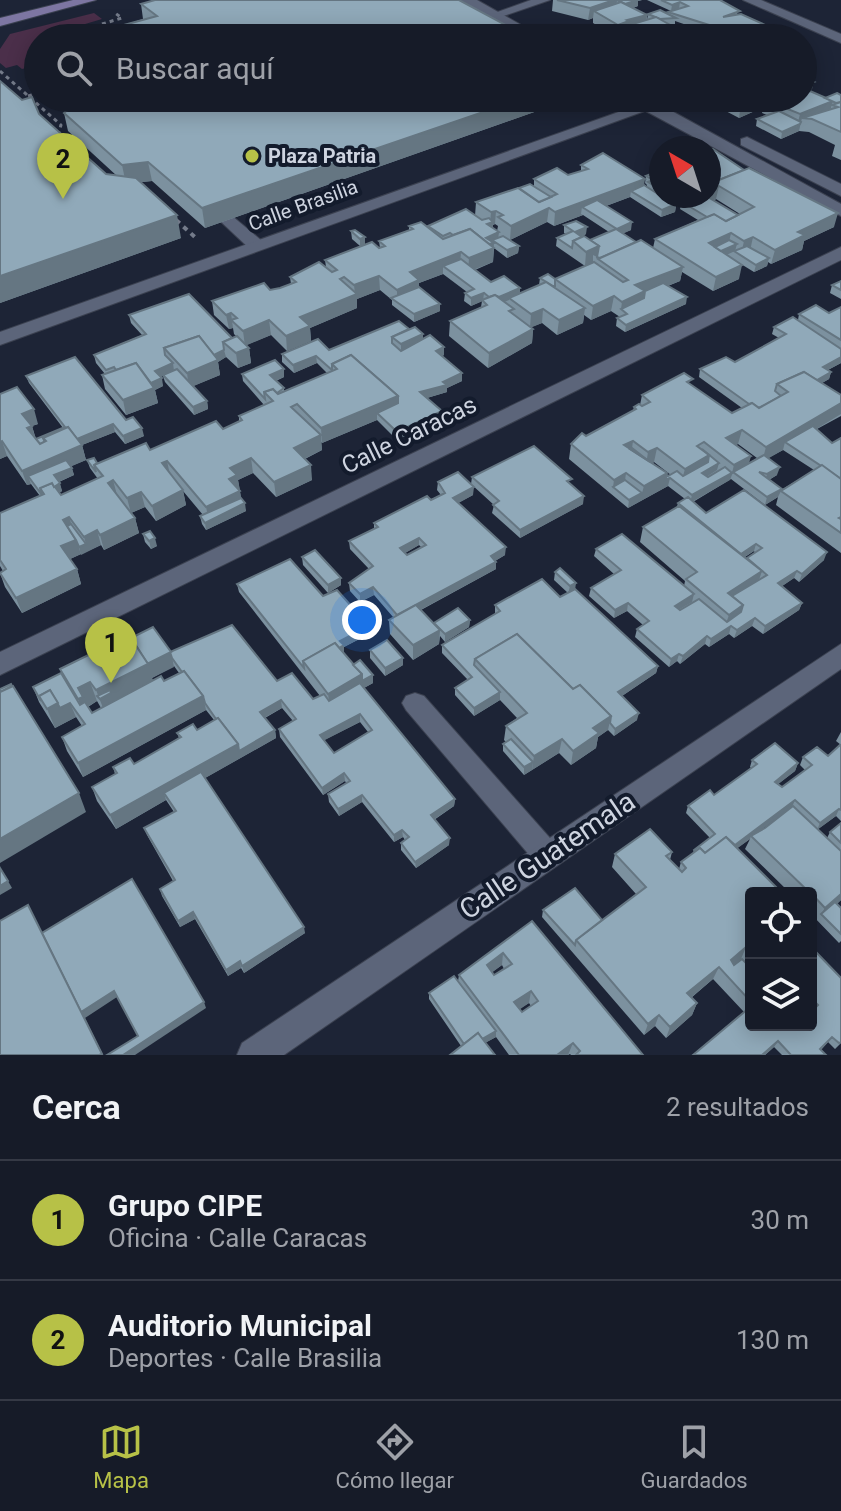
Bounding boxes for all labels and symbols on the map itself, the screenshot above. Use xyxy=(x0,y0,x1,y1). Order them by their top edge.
pin: 2 xyxy=(37,133,89,199)
north arrow xyxy=(649,136,721,208)
place label: Plaza Patria xyxy=(268,144,377,168)
marker: Plaza Patria xyxy=(243,147,261,165)
street label: Calle Brasilia xyxy=(245,174,361,236)
street label: Calle Caracas xyxy=(337,390,481,480)
your location xyxy=(342,600,382,640)
pin: 1 xyxy=(85,617,137,683)
street label: Calle Guatemala xyxy=(453,785,641,926)

